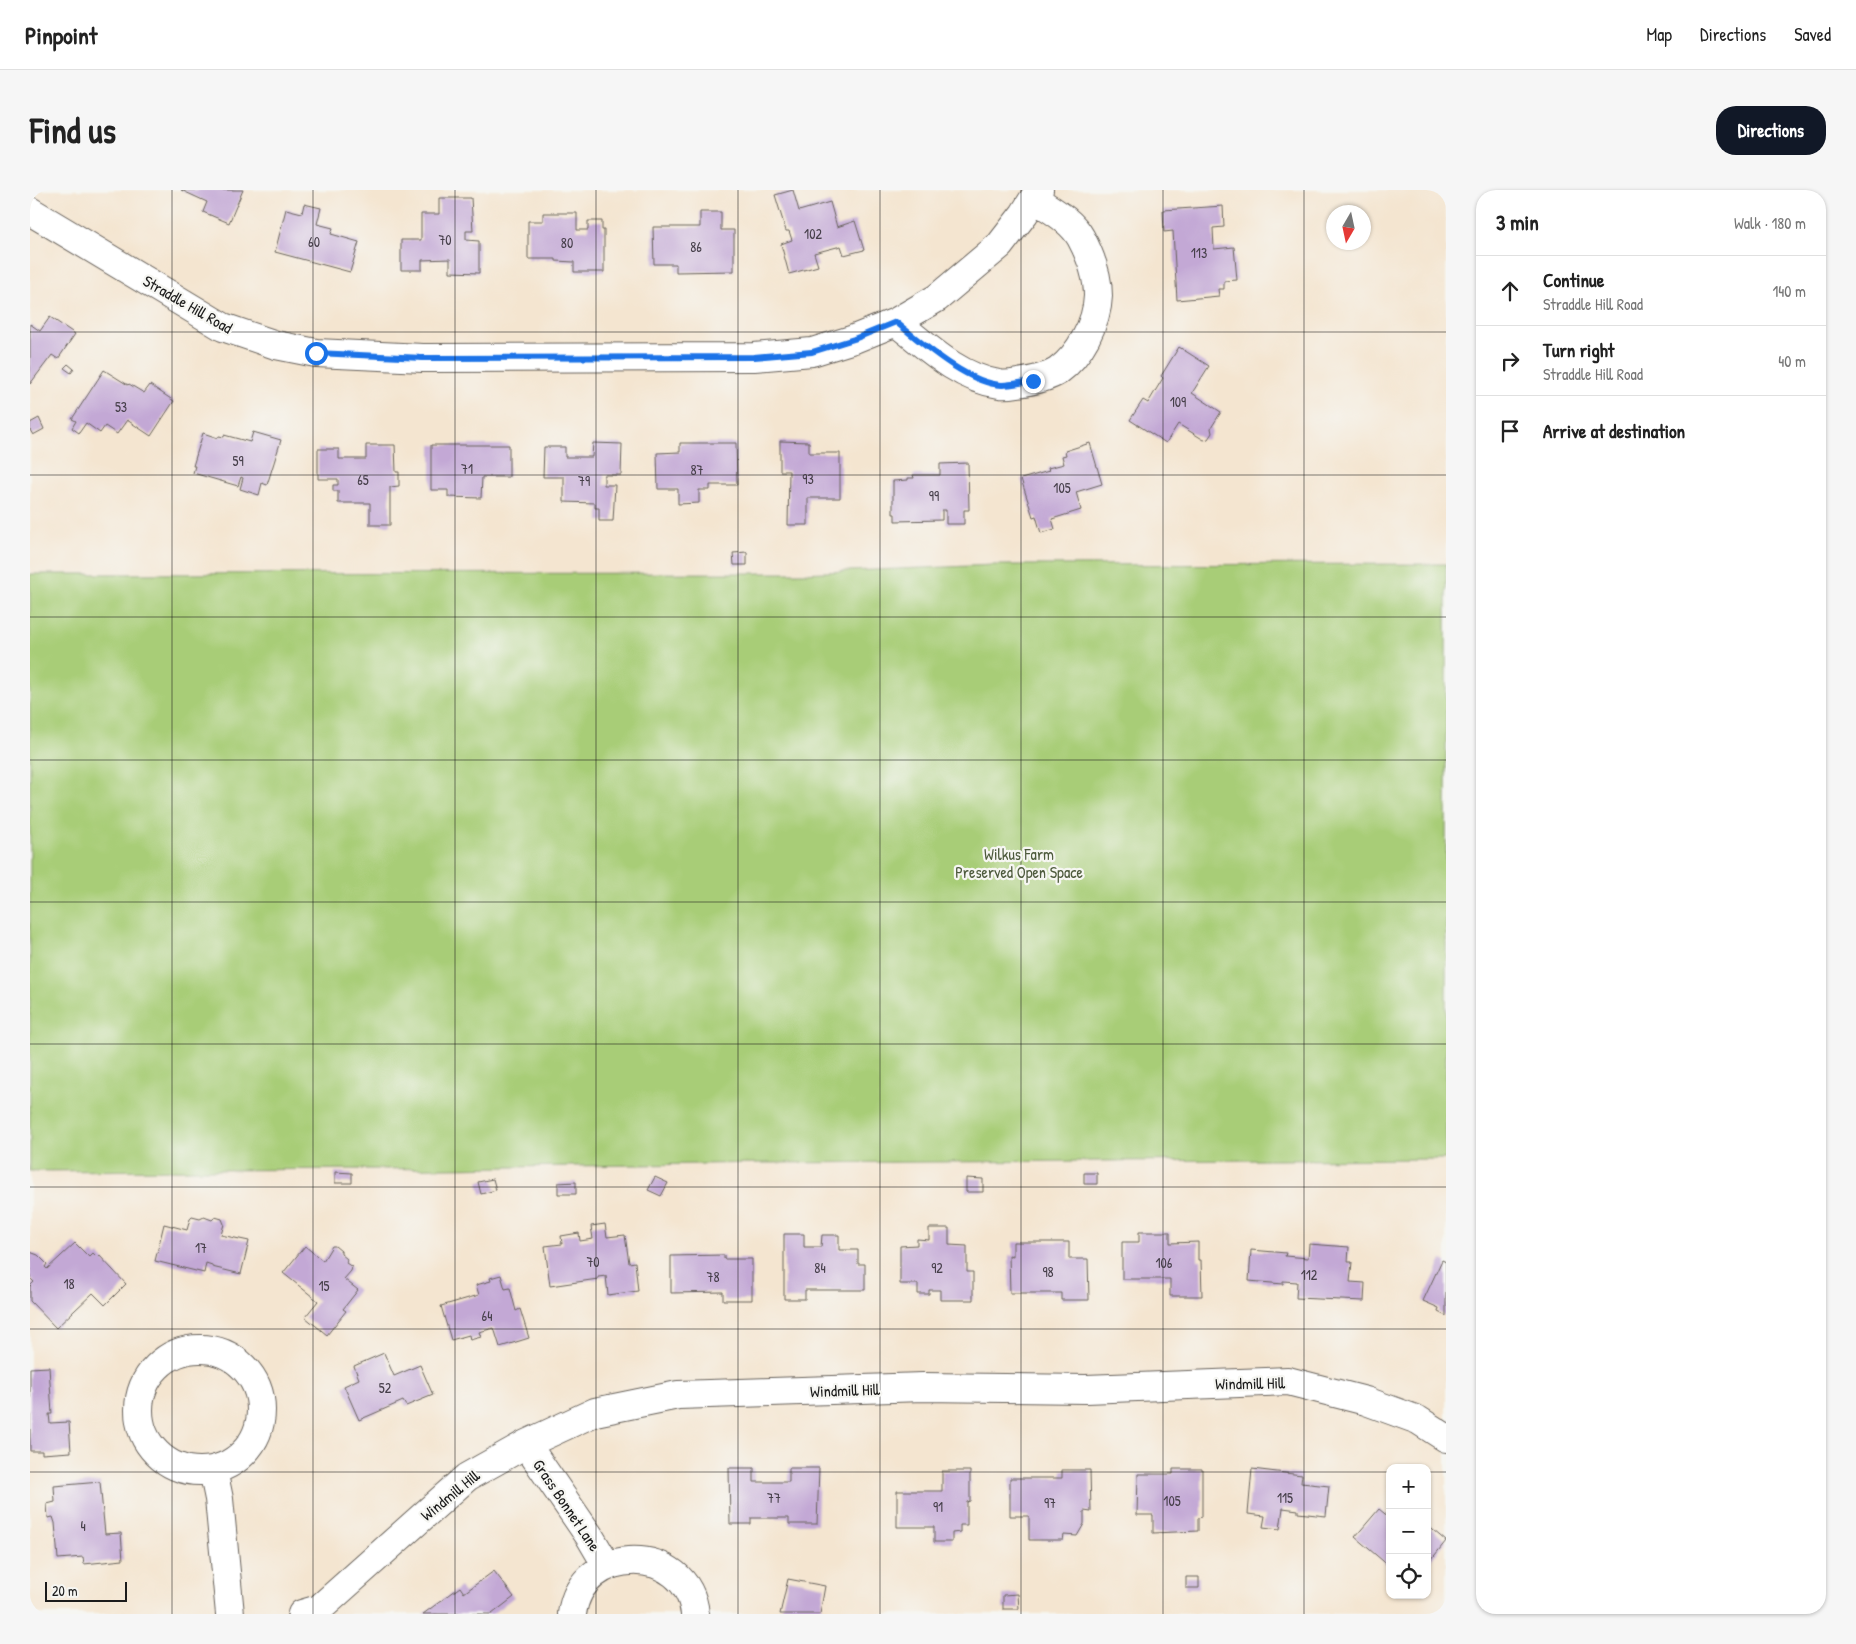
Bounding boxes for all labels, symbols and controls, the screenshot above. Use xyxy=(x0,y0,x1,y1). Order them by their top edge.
text: Pinpoint xyxy=(25,19,97,51)
text: Map xyxy=(1647,22,1672,47)
text: Directions xyxy=(1700,22,1766,47)
text: Saved xyxy=(1794,22,1831,47)
button: Directions xyxy=(1716,106,1826,155)
text: Find us xyxy=(30,107,116,154)
north arrow xyxy=(1326,205,1371,250)
text: 3 min xyxy=(1496,208,1539,237)
text: Walk · 180 m xyxy=(1734,212,1806,234)
house number: 102 xyxy=(804,224,822,243)
house number: 70 xyxy=(438,230,452,249)
house number: 60 xyxy=(308,232,320,251)
house number: 80 xyxy=(561,233,573,252)
house number: 86 xyxy=(690,237,702,256)
house number: 113 xyxy=(1191,243,1207,262)
text: Continue xyxy=(1543,267,1604,293)
street label: Straddle Hill Road xyxy=(139,269,237,339)
icon: ahead xyxy=(1496,277,1524,305)
text: 140 m xyxy=(1772,280,1806,302)
text: Straddle Hill Road xyxy=(1543,293,1643,315)
text: Turn right xyxy=(1543,337,1614,363)
route start xyxy=(305,342,328,365)
icon: right xyxy=(1496,347,1524,375)
text: 40 m xyxy=(1778,350,1806,372)
text: Straddle Hill Road xyxy=(1543,363,1643,385)
route end xyxy=(1022,370,1045,393)
house number: 109 xyxy=(1170,392,1186,411)
house number: 53 xyxy=(115,397,127,416)
icon: arrive xyxy=(1496,417,1524,445)
text: Arrive at destination xyxy=(1543,418,1685,444)
house number: 59 xyxy=(232,451,244,470)
house number: 71 xyxy=(461,459,473,478)
house number: 87 xyxy=(691,460,704,479)
house number: 93 xyxy=(802,469,814,488)
house number: 65 xyxy=(357,470,369,489)
house number: 79 xyxy=(578,471,590,490)
house number: 105 xyxy=(1053,478,1071,497)
house number: 99 xyxy=(929,486,939,505)
park label: Wilkus Farm Preserved Open Space xyxy=(955,843,1083,883)
house number: 17 xyxy=(195,1238,207,1257)
house number: 70 xyxy=(586,1252,600,1271)
house number: 106 xyxy=(1156,1253,1173,1272)
house number: 84 xyxy=(814,1258,826,1277)
house number: 92 xyxy=(931,1258,943,1277)
house number: 98 xyxy=(1042,1262,1054,1281)
house number: 112 xyxy=(1301,1265,1318,1284)
house number: 78 xyxy=(707,1267,720,1286)
house number: 18 xyxy=(63,1274,75,1293)
house number: 15 xyxy=(318,1276,330,1295)
house number: 64 xyxy=(482,1306,492,1325)
street label: Windmill Hill xyxy=(1215,1371,1285,1395)
house number: 52 xyxy=(379,1378,392,1397)
street label: Windmill Hill xyxy=(810,1378,880,1402)
street label: Grass Bonnet Lane xyxy=(528,1455,606,1556)
street label: Windmill Hill xyxy=(416,1464,484,1526)
map controls xyxy=(1386,1464,1431,1599)
button: + xyxy=(1386,1464,1431,1509)
house number: 77 xyxy=(767,1488,781,1507)
house number: 115 xyxy=(1277,1488,1293,1507)
house number: 105 xyxy=(1163,1491,1181,1510)
house number: 97 xyxy=(1044,1493,1056,1512)
house number: 91 xyxy=(933,1497,943,1516)
button: − xyxy=(1386,1509,1431,1554)
house number: 4 xyxy=(80,1516,86,1535)
button: locate xyxy=(1386,1554,1431,1599)
scale bar xyxy=(45,1579,128,1602)
text: 20 m xyxy=(52,1581,78,1600)

